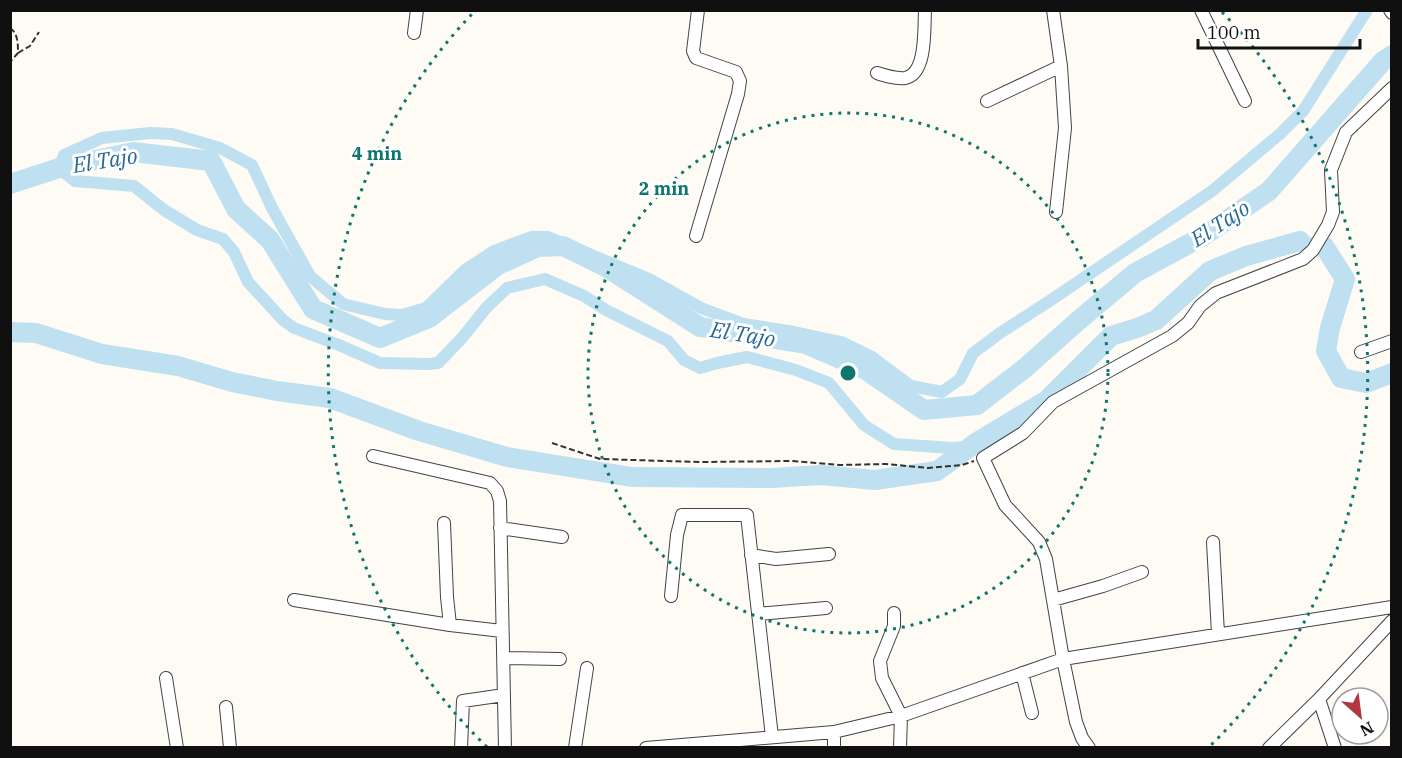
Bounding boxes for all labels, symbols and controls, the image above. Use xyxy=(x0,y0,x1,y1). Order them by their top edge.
scale bar xyxy=(1198,12,1360,50)
text: 100 m xyxy=(1207,21,1261,44)
water label: El Tajo xyxy=(69,140,140,179)
text: 4 min xyxy=(352,142,402,165)
text: 2 min xyxy=(639,177,689,200)
water label: El Tajo xyxy=(1184,193,1255,253)
water label: El Tajo xyxy=(708,314,778,353)
centre of rings xyxy=(838,363,858,383)
north arrow xyxy=(1330,686,1390,746)
text: N xyxy=(1357,717,1377,741)

